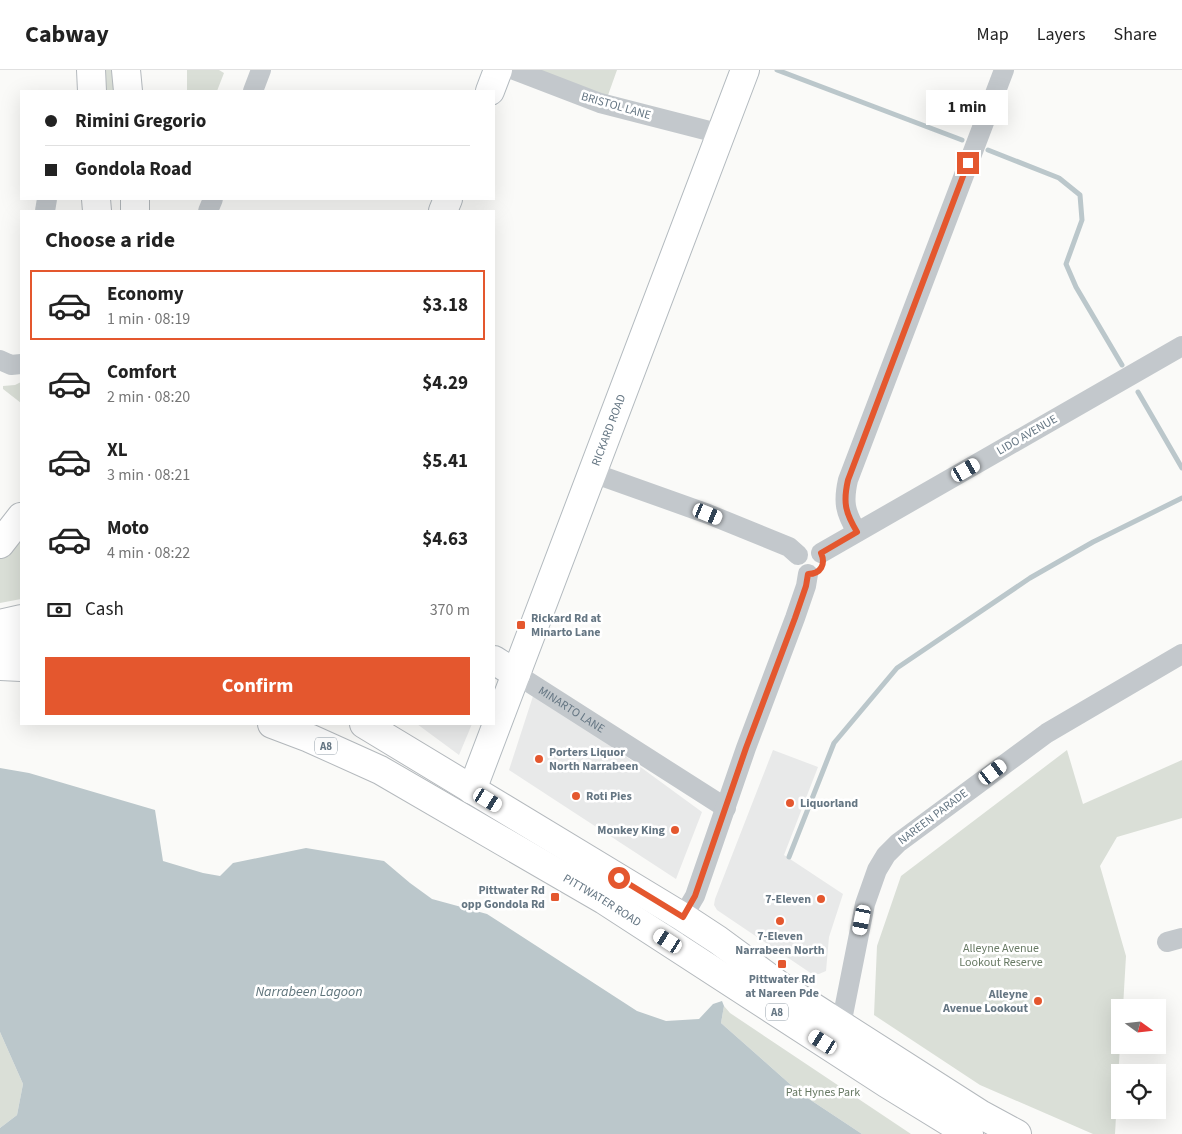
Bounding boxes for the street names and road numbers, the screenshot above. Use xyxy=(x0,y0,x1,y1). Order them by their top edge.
street label: BRISTOL LANE xyxy=(579,88,653,124)
street label: RICKARD ROAD xyxy=(587,392,630,468)
street label: LIDO AVENUE xyxy=(994,411,1060,459)
street label: MINARTO LANE xyxy=(535,682,608,737)
road number: A8 xyxy=(315,738,337,754)
street label: NAREEN PARADE xyxy=(894,785,972,849)
street label: PITTWATER ROAD xyxy=(560,870,645,931)
road number: A8 xyxy=(766,1004,788,1020)

